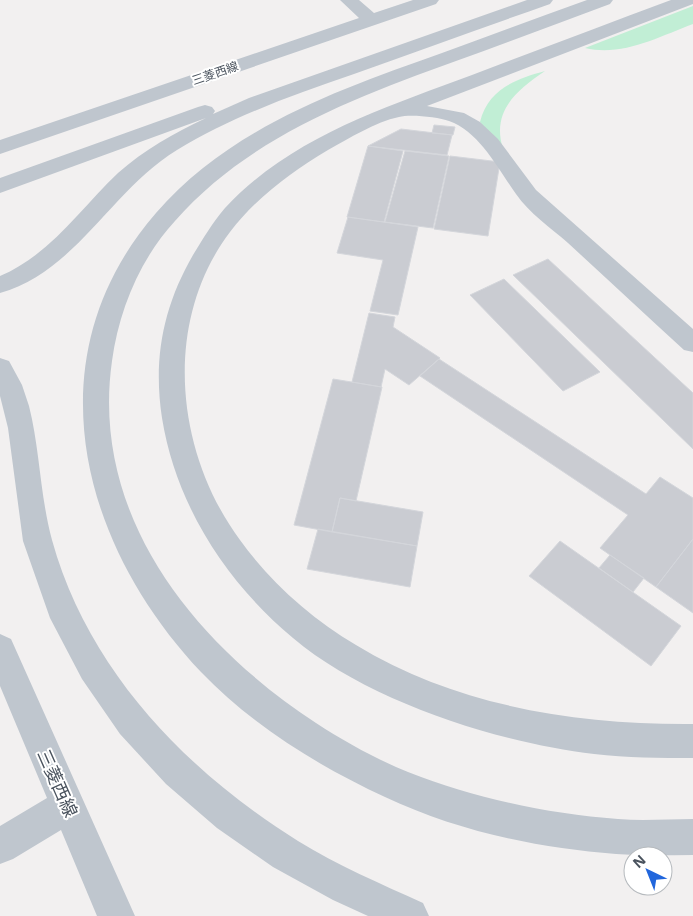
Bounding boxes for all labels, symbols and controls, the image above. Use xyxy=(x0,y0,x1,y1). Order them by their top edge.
street label: 三菱西線 xyxy=(190,57,240,89)
street label: 三菱西線 xyxy=(32,745,84,821)
north arrow xyxy=(623,846,673,896)
text: N xyxy=(628,850,649,872)

